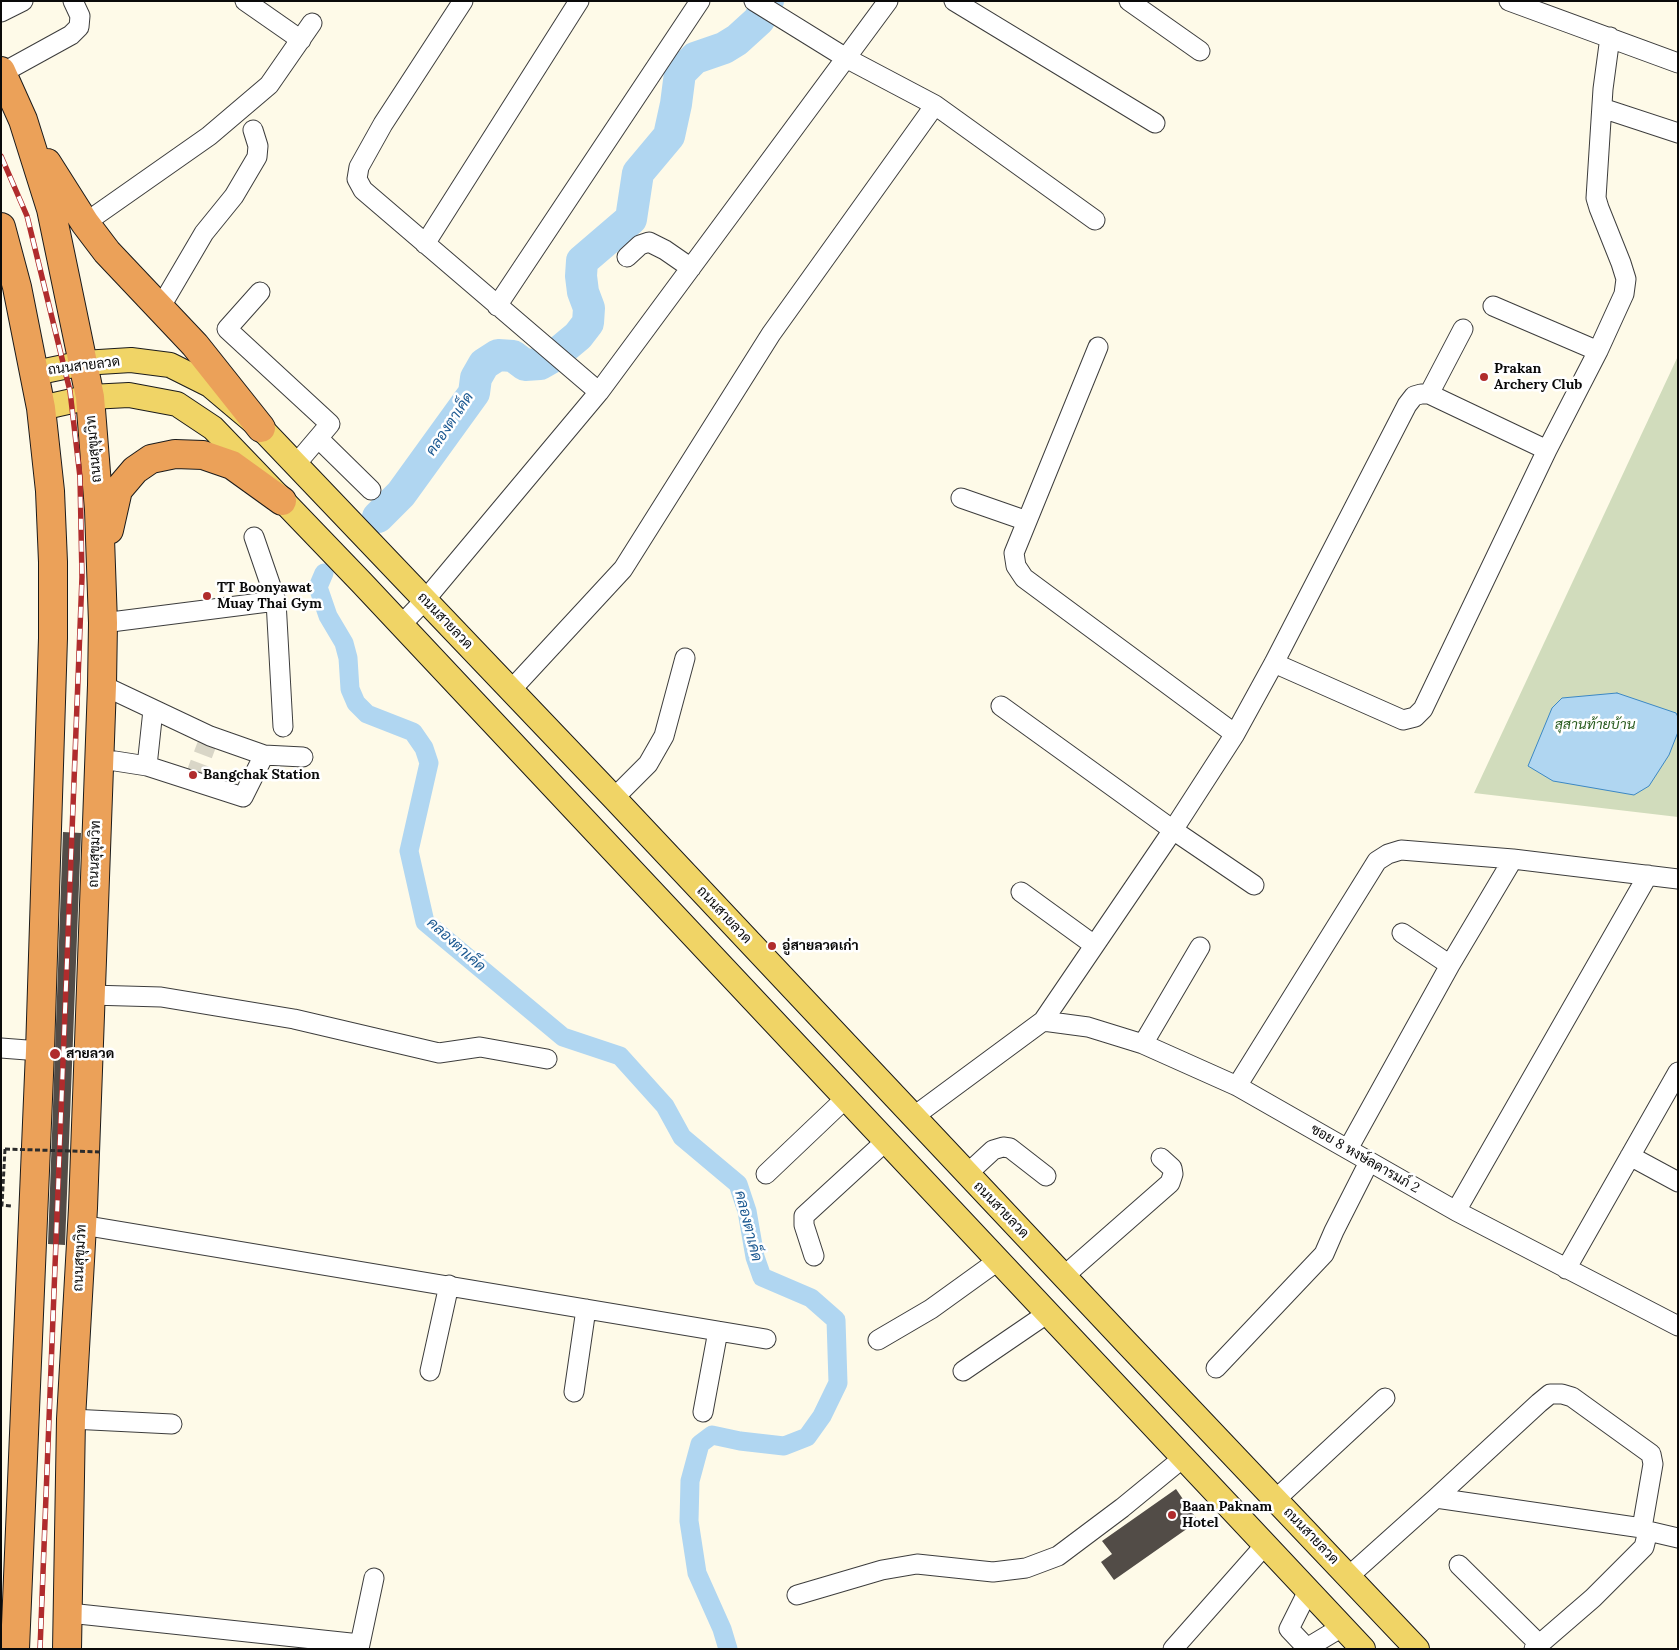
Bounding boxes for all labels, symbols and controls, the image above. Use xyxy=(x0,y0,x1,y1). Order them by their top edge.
street label: ถนนสายลวด xyxy=(47,353,121,379)
place label: Prakan Archery Club xyxy=(1494,361,1582,394)
marker: Prakan Archery Club xyxy=(1478,371,1490,383)
water label: คลองตาเค็ด xyxy=(422,389,478,459)
street label: ถนนสุขุมวิท xyxy=(83,415,105,483)
place label: TT Boonyawat Muay Thai Gym xyxy=(217,580,322,612)
street label: ถนนสายลวด xyxy=(414,589,476,653)
marker: TT Boonyawat Muay Thai Gym xyxy=(201,590,213,602)
park label: สุสานท้ายบ้าน xyxy=(1555,717,1635,733)
place label: Bangchak Station xyxy=(203,767,320,783)
marker: Bangchak Station xyxy=(187,769,199,781)
street label: ถนนสุขุมวิท xyxy=(85,820,105,888)
street label: ถนนสายลวด xyxy=(693,883,755,947)
water label: คลองตาเค็ด xyxy=(423,914,489,976)
place label: อู่สายลวดเก่า xyxy=(782,938,859,954)
marker: อู่สายลวดเก่า xyxy=(766,940,778,952)
place label: สายลวด xyxy=(66,1046,114,1062)
marker: สายลวด xyxy=(48,1047,62,1061)
street label: ซอย 8 หงษ์ลดารมภ์ 2 xyxy=(1307,1121,1423,1197)
street label: ถนนสายลวด xyxy=(970,1178,1032,1242)
water label: คลองตาเค็ด xyxy=(731,1189,765,1263)
street label: ถนนสุขุมวิท xyxy=(70,1224,90,1292)
place label: Baan Paknam Hotel xyxy=(1182,1499,1272,1531)
street label: ถนนสายลวด xyxy=(1280,1504,1342,1568)
marker: Baan Paknam Hotel xyxy=(1166,1509,1178,1521)

